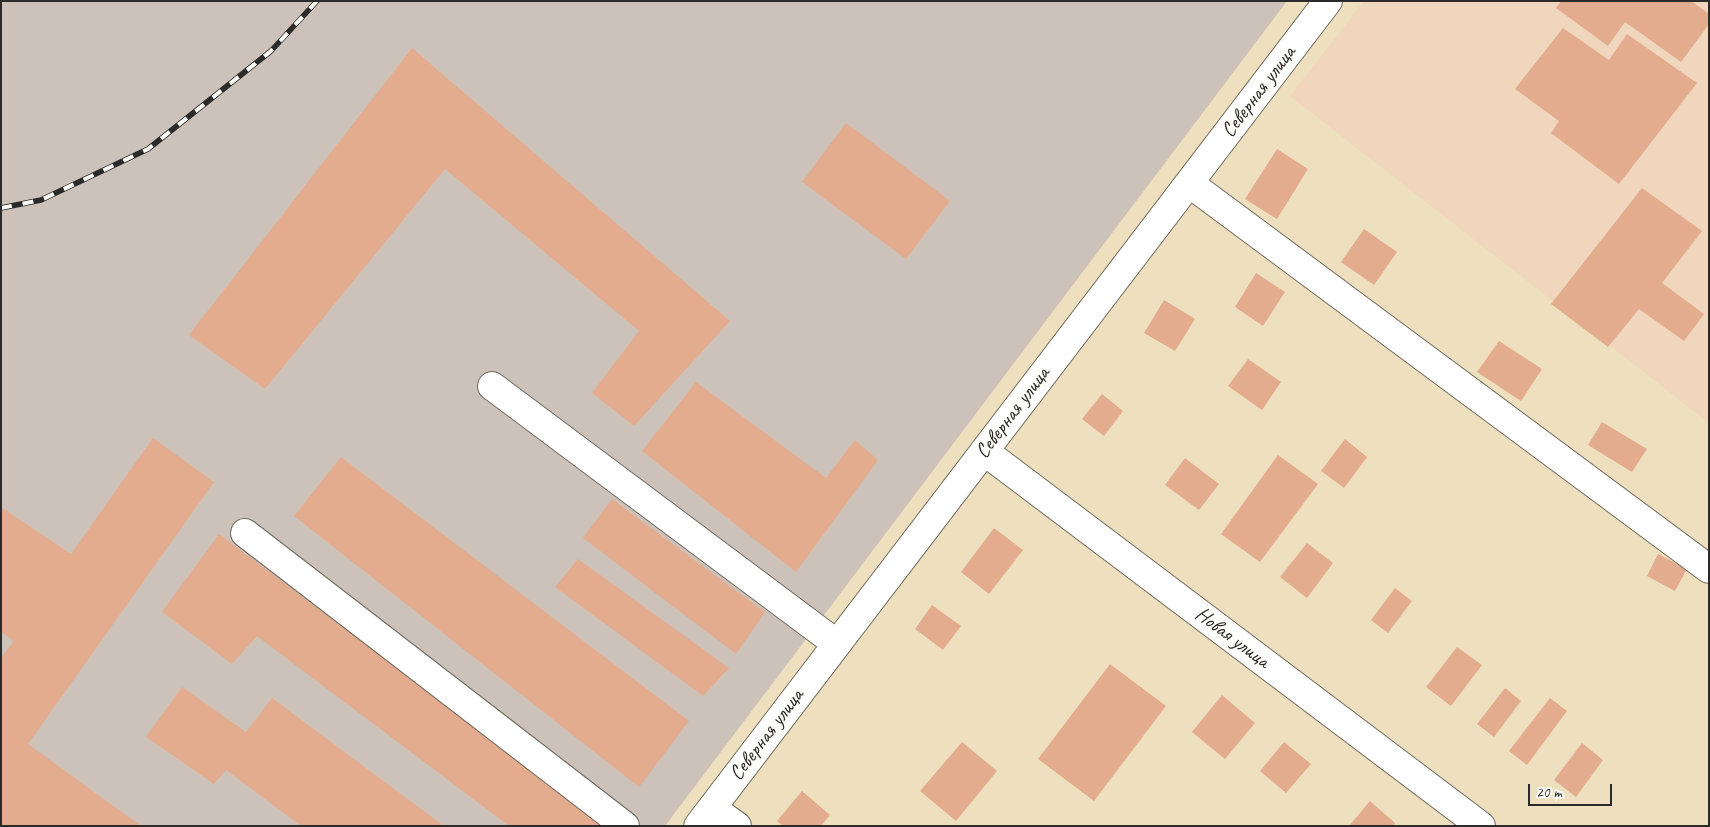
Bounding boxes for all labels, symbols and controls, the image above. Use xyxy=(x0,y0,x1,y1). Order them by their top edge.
street label: Северная улица xyxy=(1216,41,1302,143)
street label: Северная улица xyxy=(970,362,1056,464)
street label: Новая улица xyxy=(1190,602,1274,674)
street label: Северная улица xyxy=(724,684,810,786)
scale bar xyxy=(1530,774,1614,806)
text: 20 m xyxy=(1536,783,1562,802)

